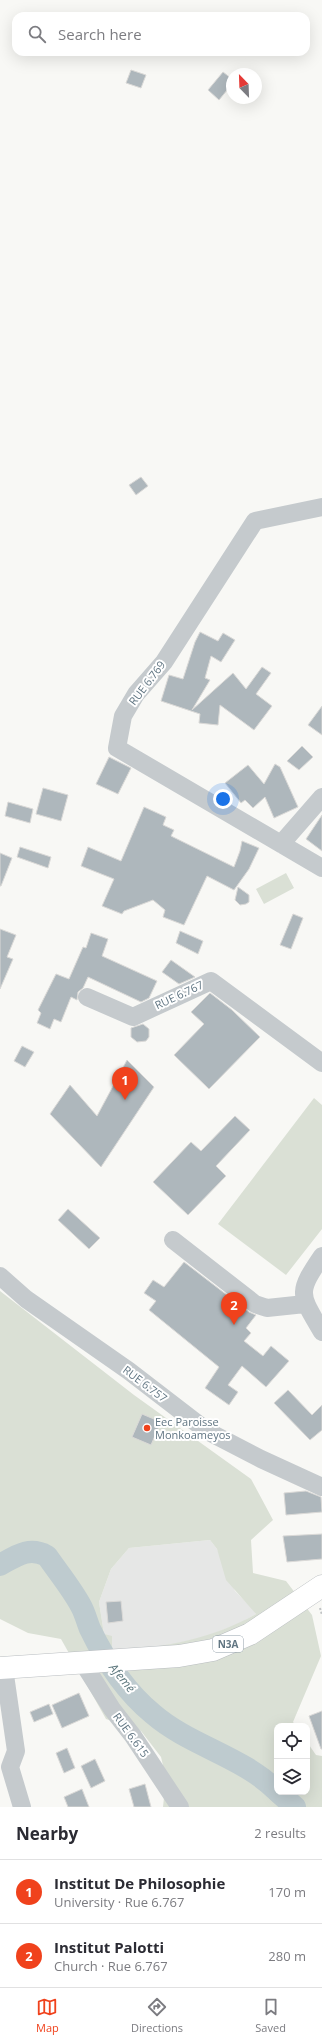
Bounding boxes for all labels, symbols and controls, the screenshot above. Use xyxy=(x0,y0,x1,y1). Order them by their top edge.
search box xyxy=(12,12,310,56)
icon: search xyxy=(26,23,48,45)
text: Search here xyxy=(58,24,142,44)
north arrow xyxy=(226,68,262,104)
street label: RUE 6.769 xyxy=(125,657,168,708)
your location xyxy=(213,789,233,809)
street label: RUE 6.767 xyxy=(152,977,205,1012)
pin: 1 xyxy=(112,1067,138,1100)
pin: 2 xyxy=(221,1292,247,1325)
street label: RUE 6.757 xyxy=(120,1362,171,1405)
place label: Eec Paroisse Monkoameyos xyxy=(155,1414,231,1442)
marker: Eec Paroisse Monkoameyos xyxy=(142,1423,152,1433)
road number: N3A xyxy=(213,1636,243,1652)
water label: Afemé xyxy=(105,1659,139,1696)
street label: RUE 6.615 xyxy=(110,1709,153,1760)
map controls xyxy=(274,1723,310,1795)
button: locate xyxy=(274,1723,310,1759)
button: layers xyxy=(274,1759,310,1795)
text: Nearby xyxy=(16,1822,78,1845)
text: 2 results xyxy=(254,1824,306,1842)
text: Institut De Philosophie xyxy=(54,1873,225,1893)
text: 1 xyxy=(25,1883,33,1901)
text: 170 m xyxy=(268,1883,306,1901)
text: University · Rue 6.767 xyxy=(54,1893,184,1911)
text: Institut Palotti xyxy=(54,1937,164,1957)
text: 2 xyxy=(25,1947,33,1965)
text: 280 m xyxy=(268,1947,306,1965)
text: Church · Rue 6.767 xyxy=(54,1957,168,1975)
tab: Map xyxy=(36,1996,59,2035)
tab: Directions xyxy=(131,1996,183,2035)
tab: Saved xyxy=(255,1996,286,2035)

